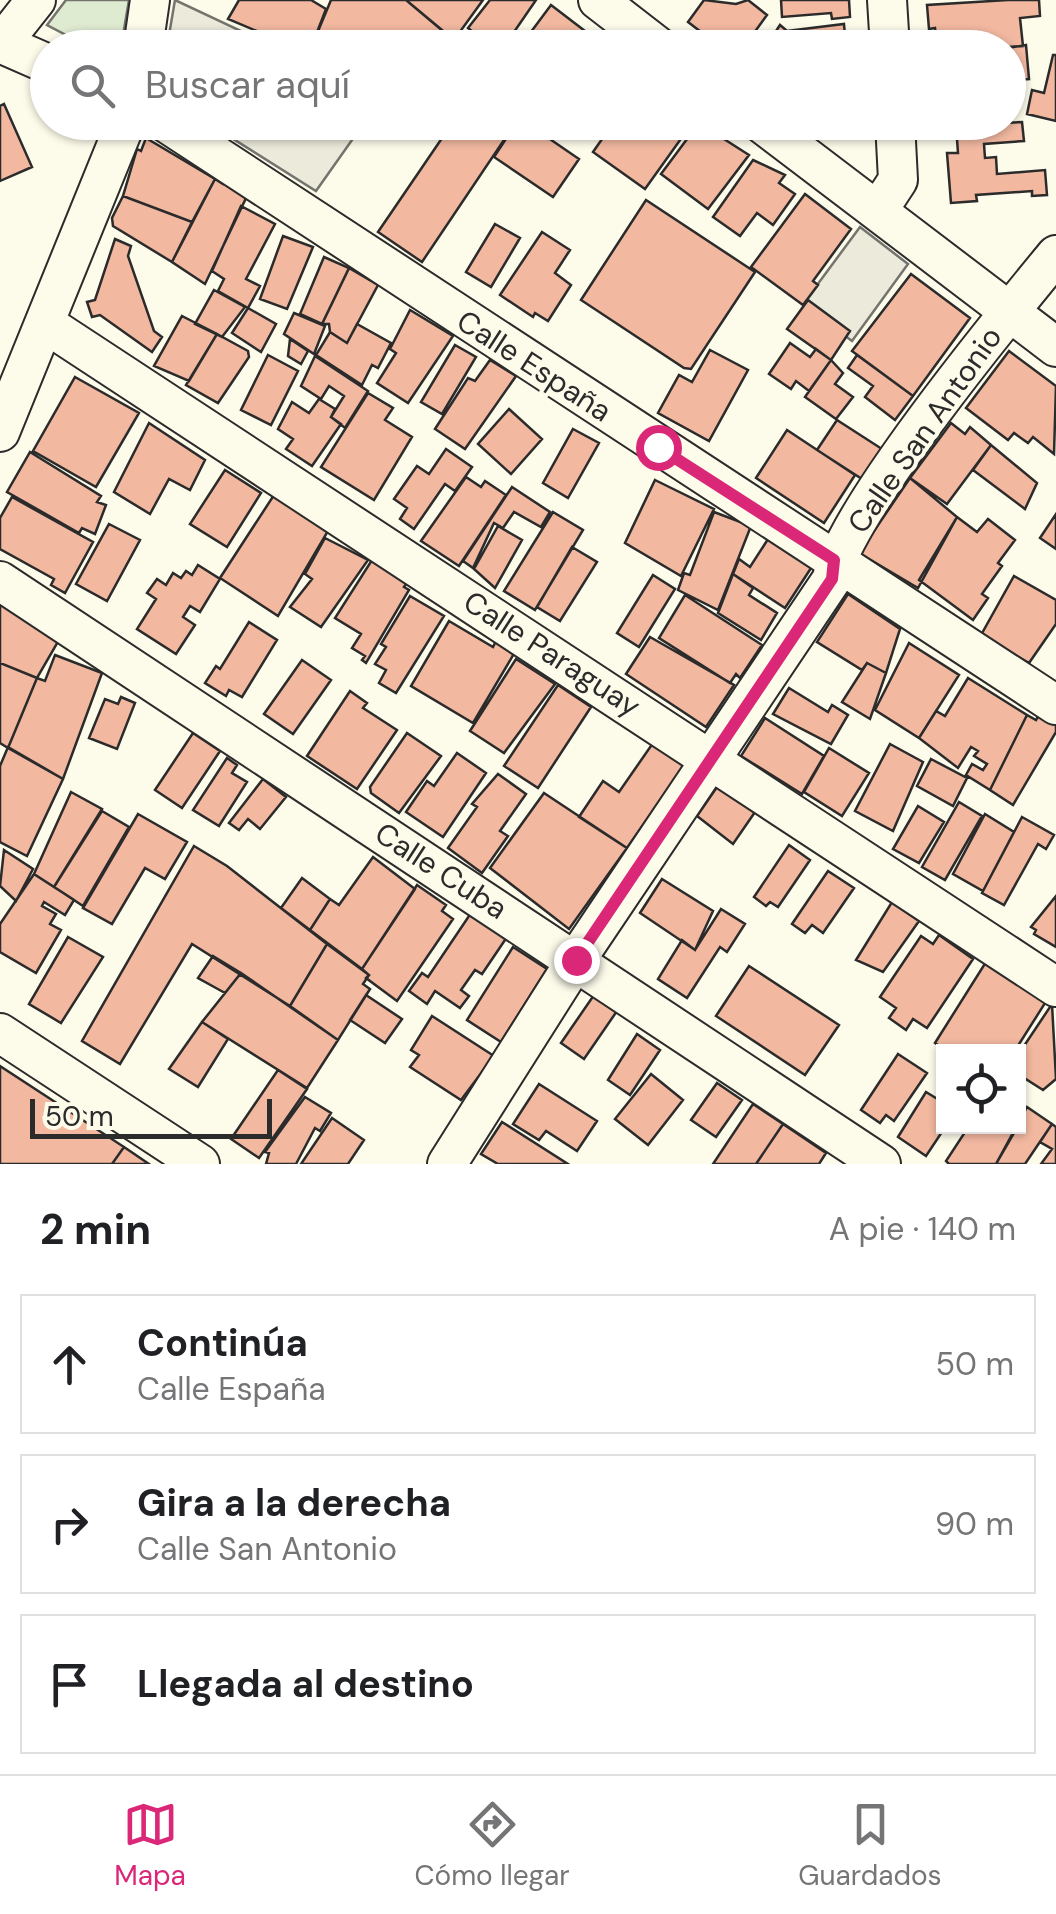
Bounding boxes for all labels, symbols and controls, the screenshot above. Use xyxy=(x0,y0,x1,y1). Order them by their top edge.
search box xyxy=(30,30,1026,140)
icon: search xyxy=(65,58,120,113)
text: Buscar aquí xyxy=(145,60,350,110)
street label: Calle España xyxy=(449,301,619,430)
street label: Calle San Antonio xyxy=(839,319,1010,541)
route start xyxy=(636,425,682,471)
street label: Calle Paraguay xyxy=(456,582,648,725)
street label: Calle Cuba xyxy=(368,813,515,928)
route end xyxy=(554,938,600,984)
map controls xyxy=(936,1044,1026,1134)
button: locate xyxy=(936,1044,1026,1134)
scale bar xyxy=(30,1094,272,1138)
text: 50 m xyxy=(45,1098,114,1135)
text: 2 min xyxy=(40,1202,151,1257)
text: A pie · 140 m xyxy=(829,1208,1016,1250)
text: Continúa xyxy=(137,1318,308,1368)
icon: ahead xyxy=(42,1337,97,1392)
text: 50 m xyxy=(936,1343,1014,1385)
text: Calle España xyxy=(137,1368,326,1410)
text: Gira a la derecha xyxy=(137,1478,451,1528)
icon: right xyxy=(42,1497,97,1552)
text: 90 m xyxy=(935,1503,1014,1545)
text: Calle San Antonio xyxy=(137,1528,397,1570)
icon: arrive xyxy=(42,1657,97,1712)
text: Llegada al destino xyxy=(137,1659,474,1709)
tab: Mapa xyxy=(114,1797,186,1894)
tab: Cómo llegar xyxy=(414,1797,570,1894)
tab: Guardados xyxy=(798,1797,942,1894)

